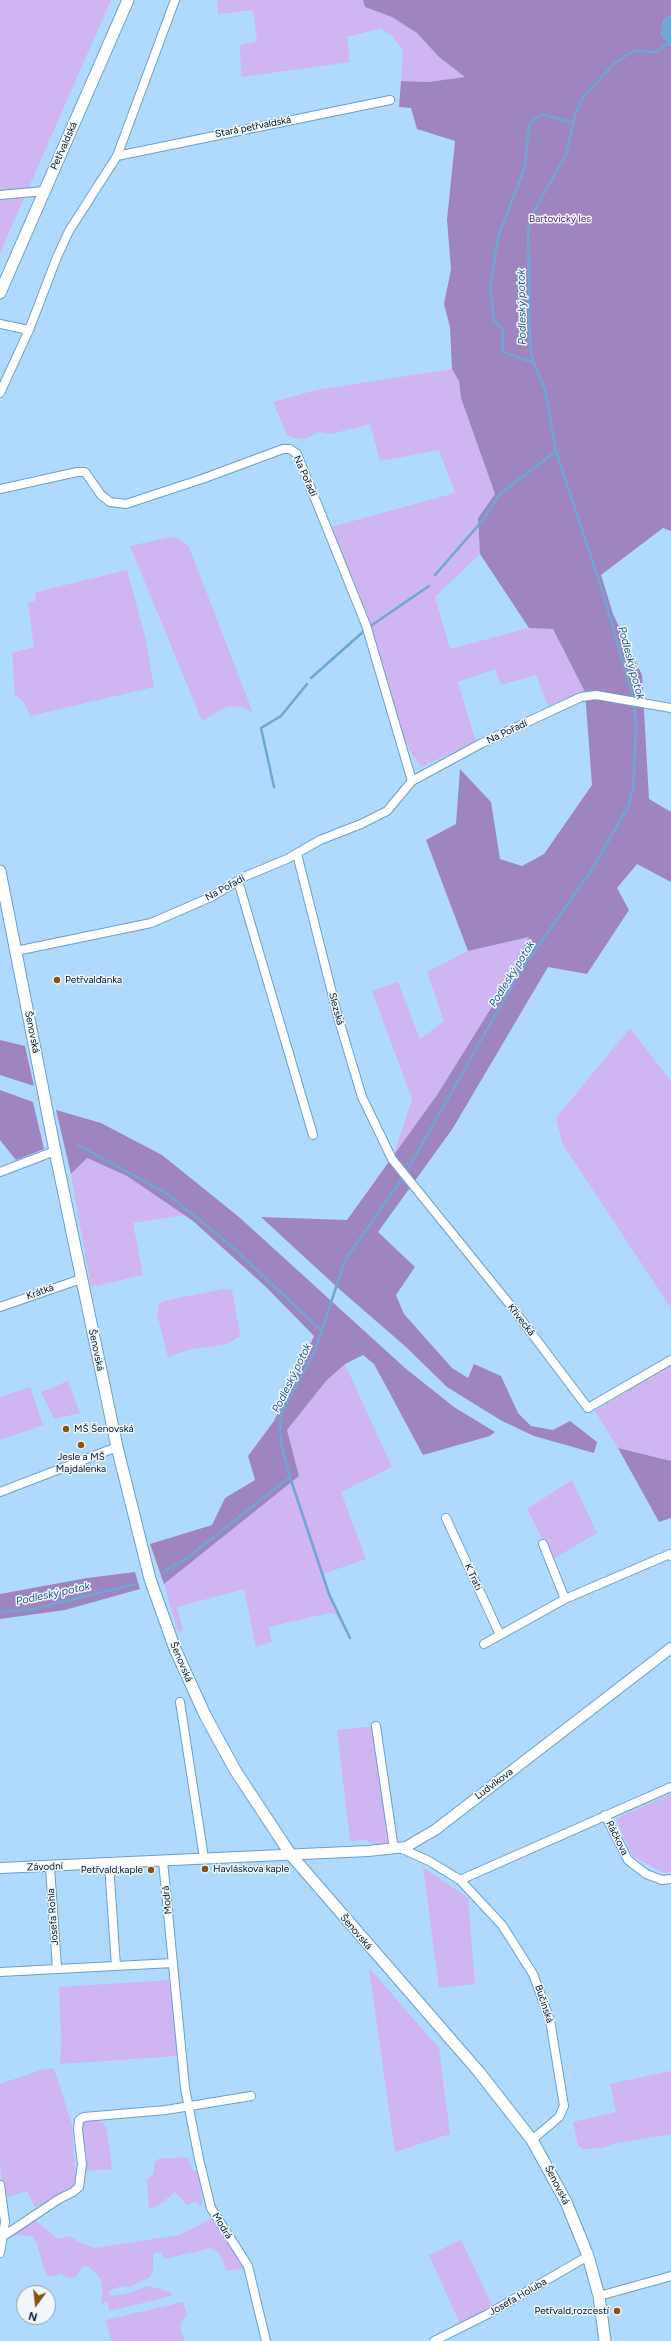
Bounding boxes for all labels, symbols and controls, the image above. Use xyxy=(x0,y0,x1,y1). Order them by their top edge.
street label: Stará petřvaldská xyxy=(214,114,292,140)
street label: Petřvaldská xyxy=(48,120,80,172)
park label: Bartovický les xyxy=(529,213,591,225)
water label: Podleský potok xyxy=(515,269,529,345)
street label: Na Pořadí xyxy=(291,454,319,498)
water label: Podleský potok xyxy=(615,625,647,701)
street label: Na Pořadí xyxy=(485,717,529,747)
street label: Na Pořadí xyxy=(203,872,247,904)
water label: Podleský potok xyxy=(486,939,538,1009)
place label: Petřvalďanka xyxy=(65,974,122,986)
marker: Petřvalďanka xyxy=(52,975,62,985)
street label: Slezská xyxy=(326,991,346,1027)
street label: Šenovská xyxy=(22,1010,42,1054)
street label: Krátká xyxy=(25,1282,55,1302)
street label: Křivecká xyxy=(505,1302,537,1338)
street label: Šenovská xyxy=(86,1328,106,1372)
water label: Podleský potok xyxy=(270,1341,314,1415)
place label: MŠ Šenovská xyxy=(74,1423,134,1435)
marker: MŠ Šenovská xyxy=(61,1424,71,1434)
marker: Jesle a MŠ Majdalenka xyxy=(76,1440,86,1450)
place label: Jesle a MŠ Majdalenka xyxy=(56,1451,106,1474)
street label: K Trati xyxy=(462,1562,484,1592)
water label: Podleský potok xyxy=(15,1580,91,1608)
street label: Šenovská xyxy=(167,1640,195,1684)
street label: Ludvíkova xyxy=(473,1766,515,1802)
street label: Ráčkova xyxy=(603,1819,631,1857)
street label: Závodní xyxy=(27,1860,63,1874)
place label: Havláskova kaple xyxy=(213,1863,289,1875)
place label: Petřvald,kaple xyxy=(81,1864,143,1876)
marker: Havláskova kaple xyxy=(200,1864,210,1874)
marker: Petřvald,kaple xyxy=(146,1865,156,1875)
street label: Modrá xyxy=(160,1885,174,1915)
street label: Josefa Rohla xyxy=(45,1888,61,1946)
street label: Šenovská xyxy=(338,1912,374,1952)
street label: Bučinská xyxy=(532,1983,556,2025)
street label: Šenovská xyxy=(542,2163,572,2207)
street label: Modrá xyxy=(209,2211,235,2241)
street label: Josefa Holuba xyxy=(487,2276,549,2318)
north arrow xyxy=(16,2285,56,2325)
place label: Petřvald,rozcestí xyxy=(534,2305,609,2317)
marker: Petřvald,rozcestí xyxy=(612,2306,622,2316)
text: N xyxy=(27,2309,39,2323)

